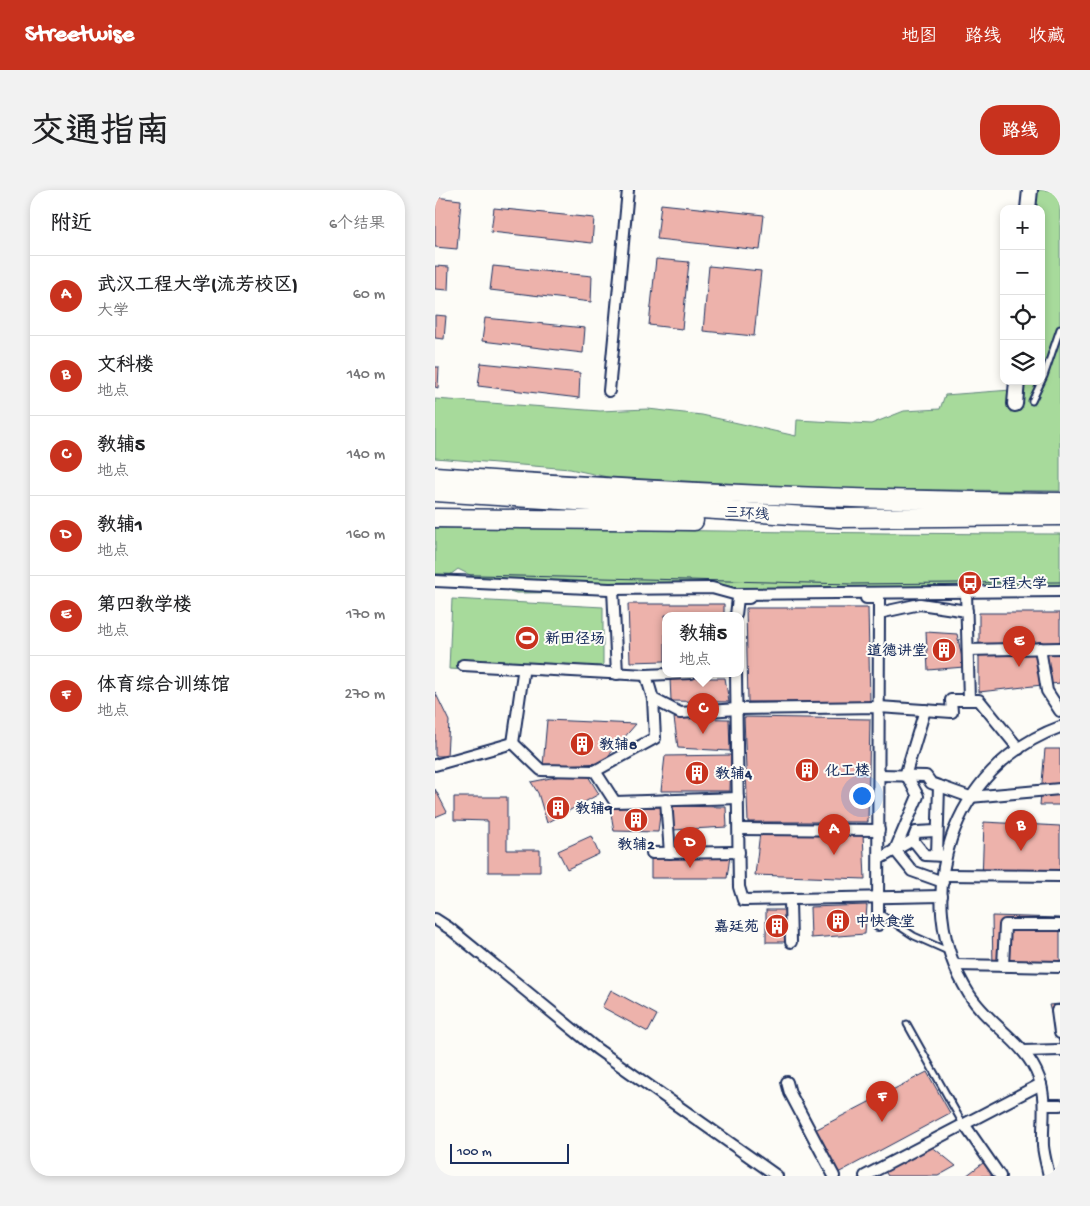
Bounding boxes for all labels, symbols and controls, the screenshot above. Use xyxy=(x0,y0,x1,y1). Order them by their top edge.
text: Streetwise xyxy=(25,21,134,50)
text: 地图 xyxy=(901,27,937,48)
text: 路线 xyxy=(965,27,1001,48)
text: 收藏 xyxy=(1029,27,1065,48)
button: 路线 xyxy=(980,105,1060,155)
text: 交通指南 xyxy=(30,114,170,155)
map controls xyxy=(1000,205,1045,385)
button: + xyxy=(1000,205,1045,250)
text: 附近 xyxy=(50,213,92,238)
text: 6个结果 xyxy=(329,216,385,235)
button: − xyxy=(1000,250,1045,295)
text: 武汉工程大学(流芳校区) xyxy=(97,275,298,298)
text: A xyxy=(61,286,71,305)
text: 60 m xyxy=(353,286,385,305)
button: locate xyxy=(1000,295,1045,340)
text: 大学 xyxy=(97,303,129,322)
button: layers xyxy=(1000,340,1045,385)
text: 文科楼 xyxy=(97,355,154,378)
text: B xyxy=(62,366,70,385)
text: 140 m xyxy=(347,366,385,385)
text: 地点 xyxy=(97,383,129,402)
text: 教辅5 xyxy=(97,435,145,458)
text: C xyxy=(62,446,70,465)
text: 140 m xyxy=(347,446,385,465)
text: 地点 xyxy=(97,463,129,482)
street label: 三环线 xyxy=(724,505,770,525)
text: 教辅1 xyxy=(97,515,143,538)
text: D xyxy=(61,526,71,545)
text: 160 m xyxy=(346,526,385,545)
text: 地点 xyxy=(97,543,129,562)
bus stop icon: 工程大学 xyxy=(957,570,983,596)
place label: 工程大学 xyxy=(987,576,1047,594)
text: 第四教学楼 xyxy=(97,595,192,618)
text: E xyxy=(61,606,71,625)
text: 170 m xyxy=(346,606,385,625)
popup xyxy=(662,612,744,677)
text: 地点 xyxy=(97,623,129,642)
text: 教辅5 xyxy=(679,624,727,647)
sports icon: 新田径场 xyxy=(514,625,540,651)
pin: E xyxy=(1003,626,1035,667)
place label: 新田径场 xyxy=(545,631,605,649)
building icon: 道德讲堂 xyxy=(931,637,957,663)
place label: 道德讲堂 xyxy=(867,642,927,661)
text: 地点 xyxy=(679,652,711,671)
text: 体育综合训练馆 xyxy=(97,675,230,698)
text: F xyxy=(62,686,70,705)
text: 270 m xyxy=(345,686,385,705)
pin: C xyxy=(687,693,719,734)
text: 地点 xyxy=(97,703,129,722)
building icon: 教辅8 xyxy=(569,731,595,757)
place label: 教辅8 xyxy=(599,737,637,755)
building icon: 化工楼 xyxy=(794,757,820,783)
building icon: 教辅4 xyxy=(684,760,710,786)
place label: 化工楼 xyxy=(825,763,870,781)
place label: 教辅4 xyxy=(715,766,753,784)
your location xyxy=(849,783,875,809)
building icon: 教辅9 xyxy=(545,795,571,821)
place label: 教辅9 xyxy=(575,801,613,819)
building icon: 教辅2 xyxy=(623,807,649,833)
pin: B xyxy=(1005,810,1037,851)
pin: A xyxy=(818,814,850,855)
pin: D xyxy=(674,827,706,868)
place label: 教辅2 xyxy=(617,837,655,855)
building icon: 中快食堂 xyxy=(825,908,851,934)
building icon: 嘉廷苑 xyxy=(764,913,790,939)
place label: 中快食堂 xyxy=(855,913,915,932)
place label: 嘉廷苑 xyxy=(714,919,759,937)
pin: F xyxy=(866,1081,898,1122)
scale bar xyxy=(450,1141,569,1164)
text: 100 m xyxy=(457,1144,492,1161)

